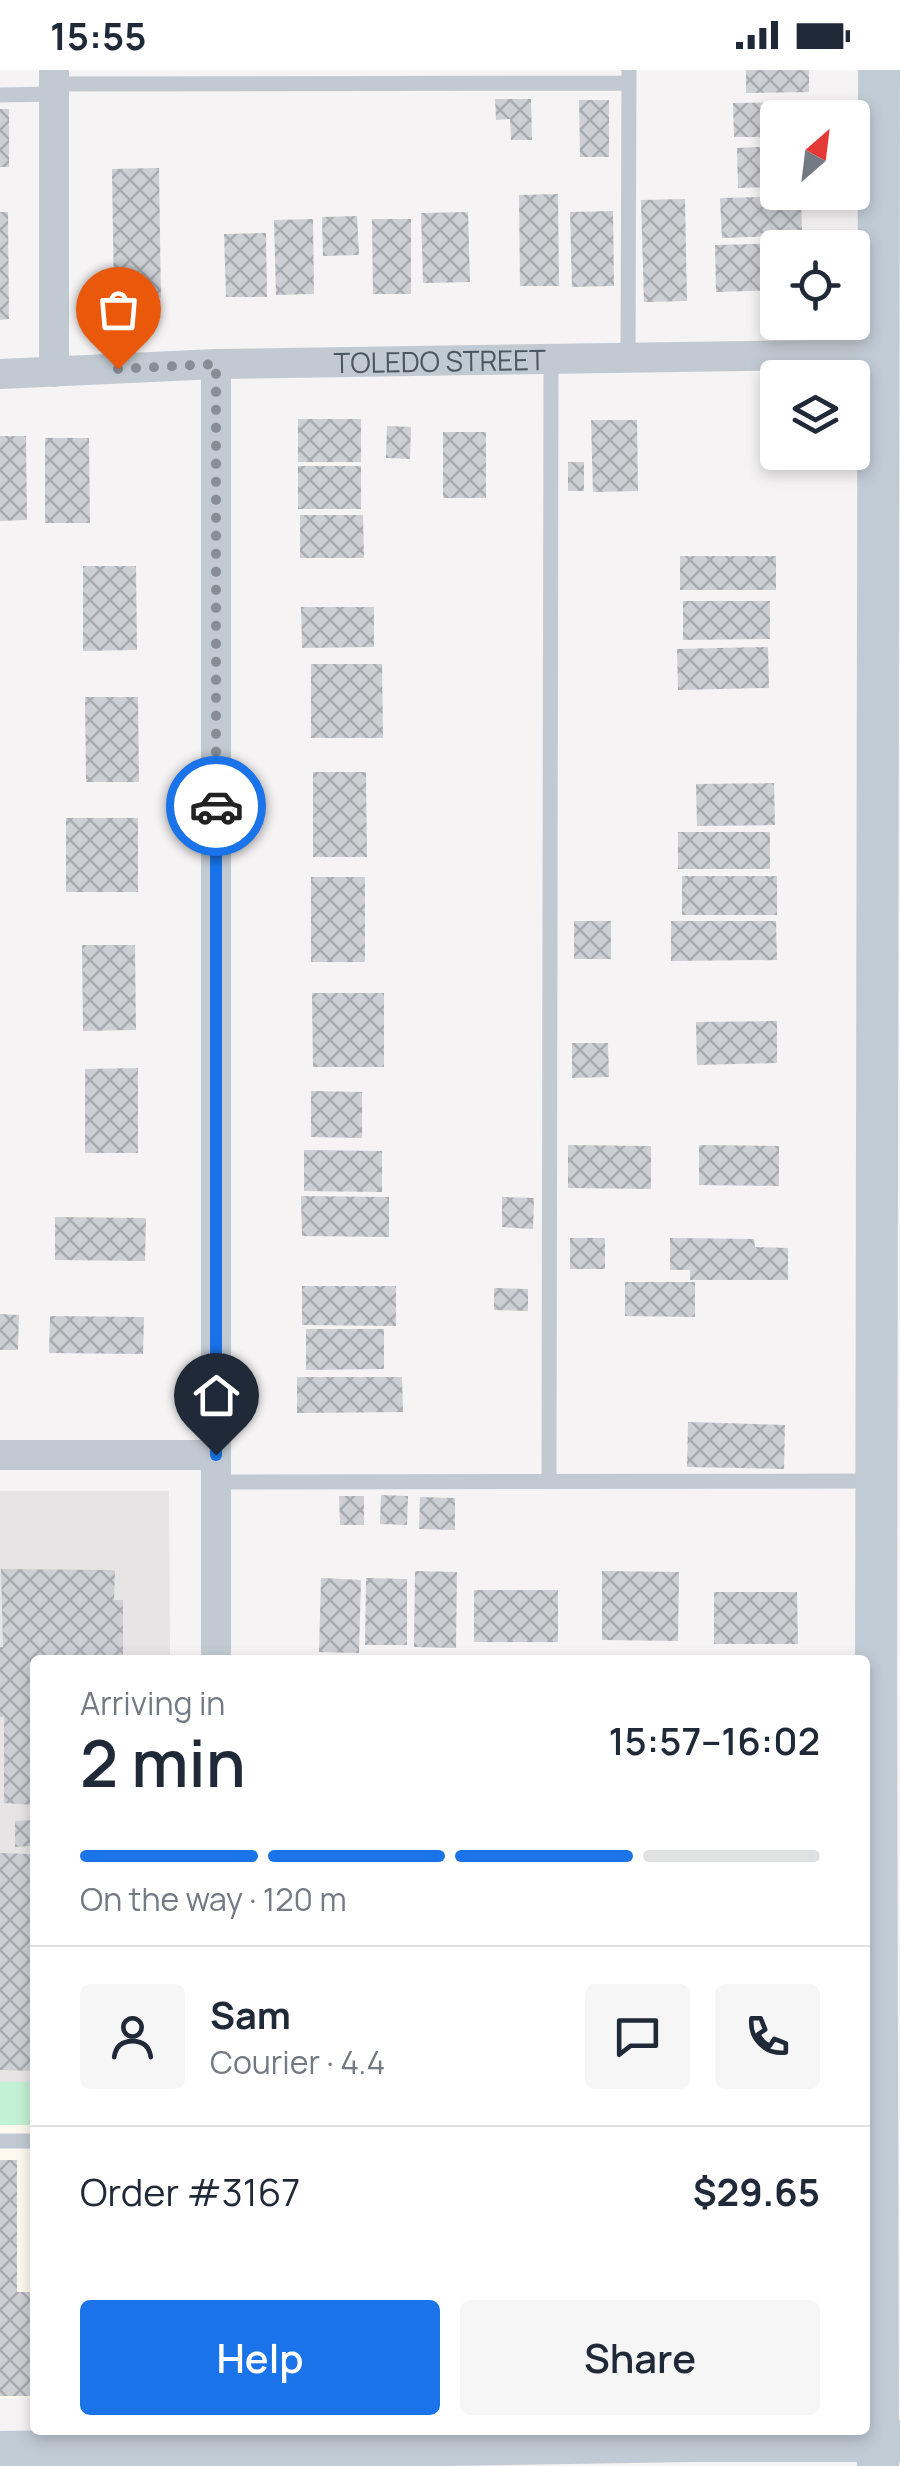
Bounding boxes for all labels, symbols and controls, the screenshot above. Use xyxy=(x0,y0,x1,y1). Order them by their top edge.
text: 15:55 xyxy=(50,9,146,61)
north arrow xyxy=(760,100,870,210)
map controls xyxy=(760,100,870,470)
button: locate xyxy=(760,230,870,340)
pin xyxy=(76,267,161,370)
icon: bag xyxy=(91,282,146,337)
street label: TOLEDO STREET xyxy=(333,340,546,381)
button: layers xyxy=(760,360,870,470)
courier xyxy=(166,756,266,856)
icon: car xyxy=(189,779,244,834)
pin xyxy=(174,1353,259,1456)
icon: home xyxy=(189,1368,244,1423)
text: Arriving in xyxy=(80,1681,225,1725)
text: 15:57–16:02 xyxy=(609,1714,820,1766)
text: 2 min xyxy=(80,1718,246,1807)
text: On the way · 120 m xyxy=(80,1877,347,1921)
button: person xyxy=(80,1984,185,2089)
button: chat xyxy=(585,1984,690,2089)
button: phone xyxy=(715,1984,820,2089)
text: Sam xyxy=(210,1988,291,2040)
text: Courier · 4.4 xyxy=(210,2040,385,2084)
text: Order #3167 xyxy=(80,2165,300,2217)
text: $29.65 xyxy=(693,2165,820,2217)
button: Help xyxy=(80,2300,440,2415)
button: Share xyxy=(460,2300,820,2415)

